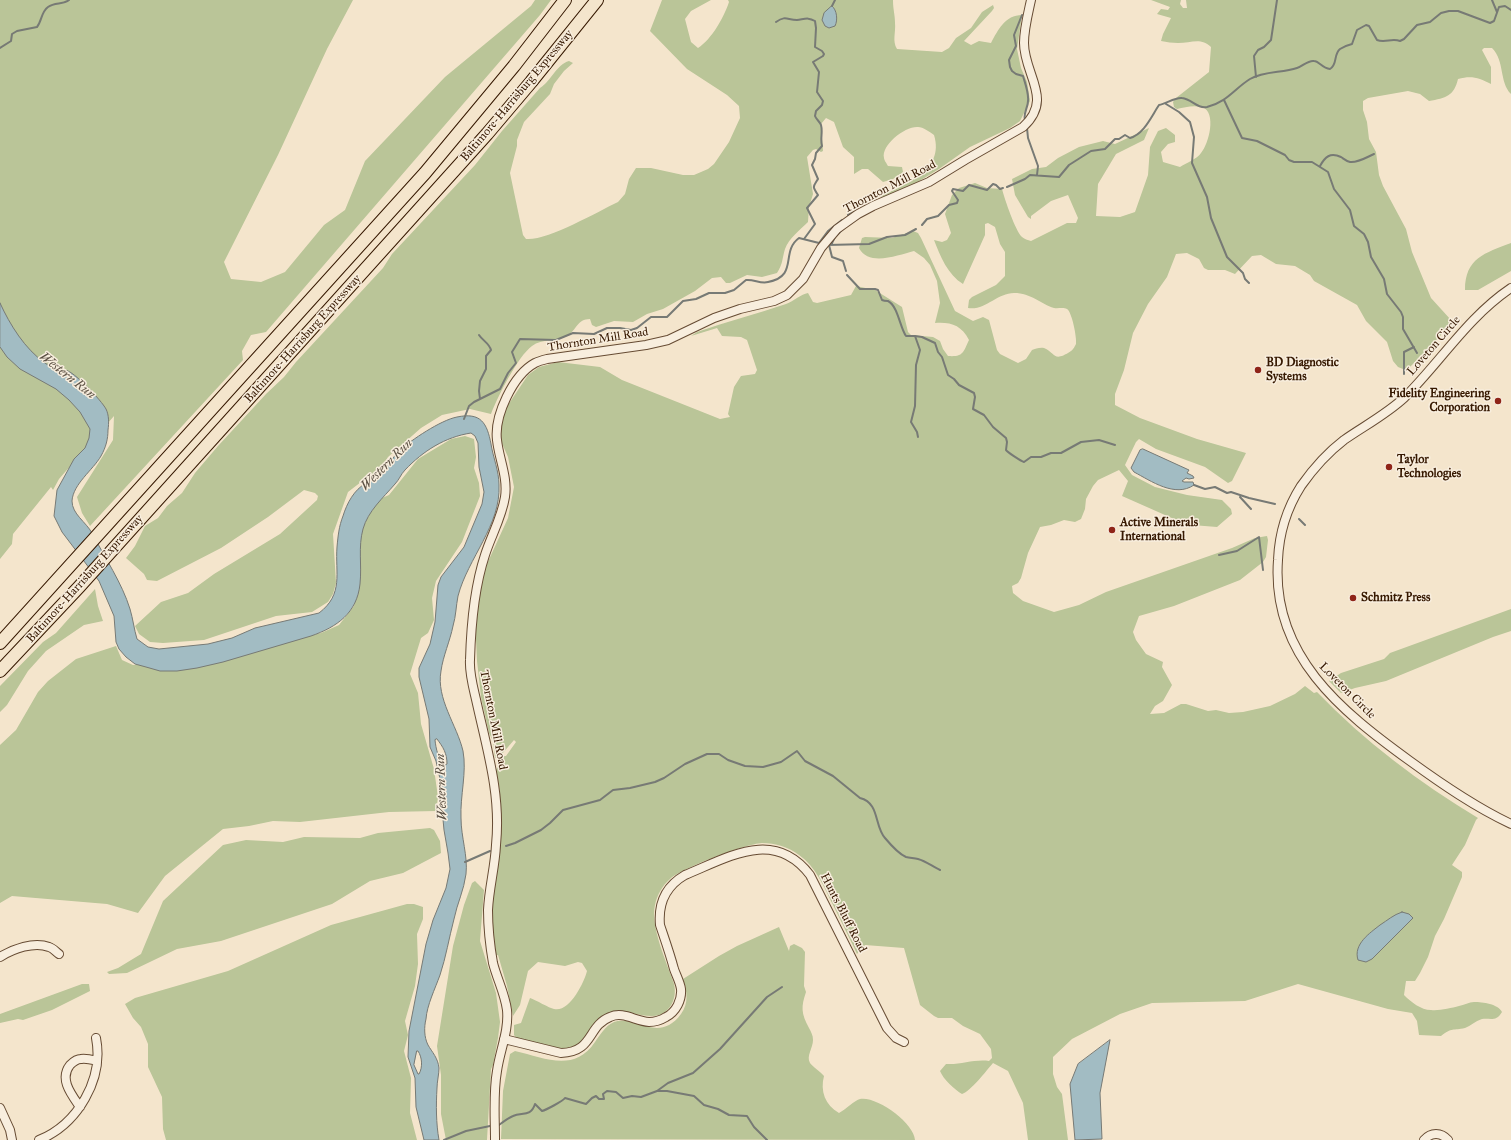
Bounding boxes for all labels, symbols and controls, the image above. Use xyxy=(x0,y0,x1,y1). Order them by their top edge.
street label: Baltimore-Harrisburg Expressway xyxy=(458,27,576,165)
street label: Thornton Mill Road xyxy=(841,158,939,216)
street label: Baltimore-Harrisburg Expressway xyxy=(242,272,364,406)
street label: Loveton Circle xyxy=(1404,313,1464,379)
street label: Thornton Mill Road xyxy=(547,325,649,355)
water label: Western Run xyxy=(36,349,98,403)
place label: BD Diagnostic Systems xyxy=(1266,356,1339,384)
marker: BD Diagnostic Systems xyxy=(1253,365,1263,375)
place label: Fidelity Engineering Corporation xyxy=(1389,387,1490,415)
marker: Fidelity Engineering Corporation xyxy=(1493,396,1503,406)
water label: Western Run xyxy=(358,436,416,494)
place label: Taylor Technologies xyxy=(1397,453,1461,481)
marker: Taylor Technologies xyxy=(1384,462,1394,472)
street label: Baltimore-Harrisburg Expressway xyxy=(24,512,146,646)
place label: Active Minerals International xyxy=(1120,516,1198,544)
marker: Active Minerals International xyxy=(1107,525,1117,535)
place label: Schmitz Press xyxy=(1361,591,1430,605)
marker: Schmitz Press xyxy=(1348,593,1358,603)
street label: Loveton Circle xyxy=(1316,660,1378,722)
street label: Thornton Mill Road xyxy=(476,669,510,771)
water label: Western Run xyxy=(433,753,451,821)
street label: Hunts Bluff Road xyxy=(817,871,869,955)

